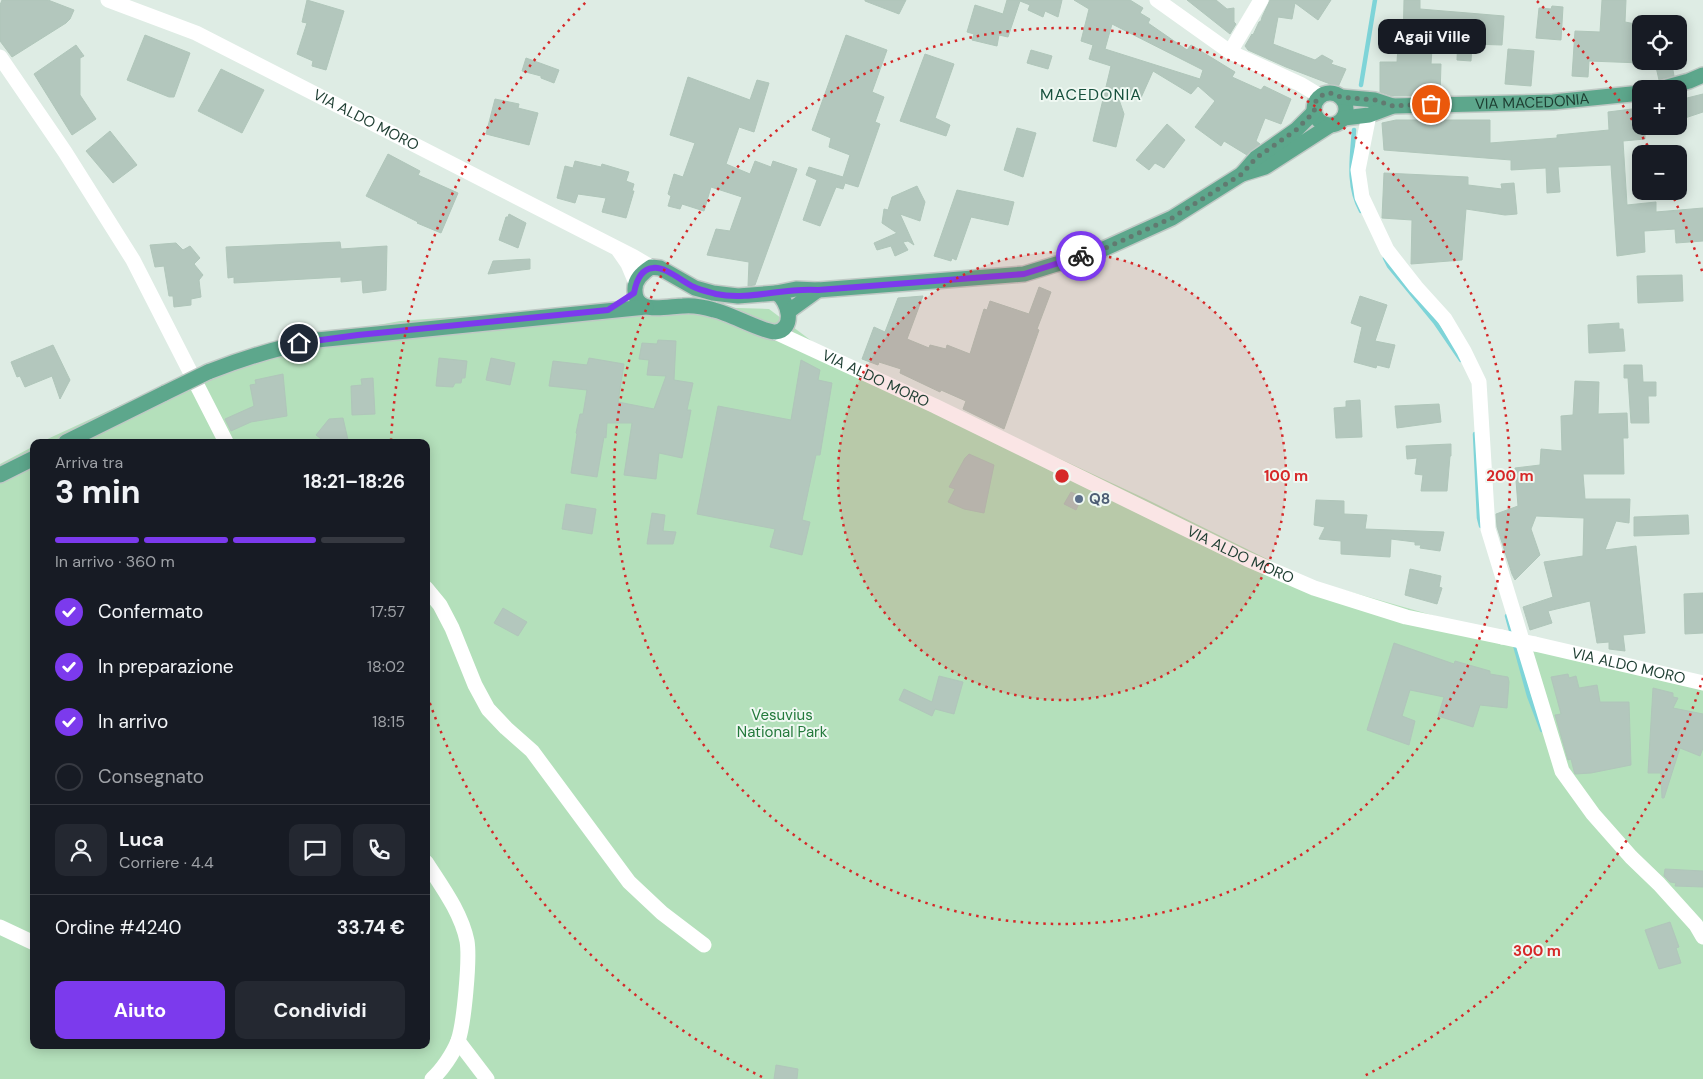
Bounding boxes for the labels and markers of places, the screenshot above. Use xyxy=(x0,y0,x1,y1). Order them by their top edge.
callout: Agaji Ville xyxy=(1377,19,1485,54)
pin xyxy=(1410,83,1452,125)
pin xyxy=(278,322,320,364)
centre of rings xyxy=(1053,467,1071,485)
place label: Q8 xyxy=(1089,489,1110,509)
marker: Q8 xyxy=(1073,493,1085,505)

